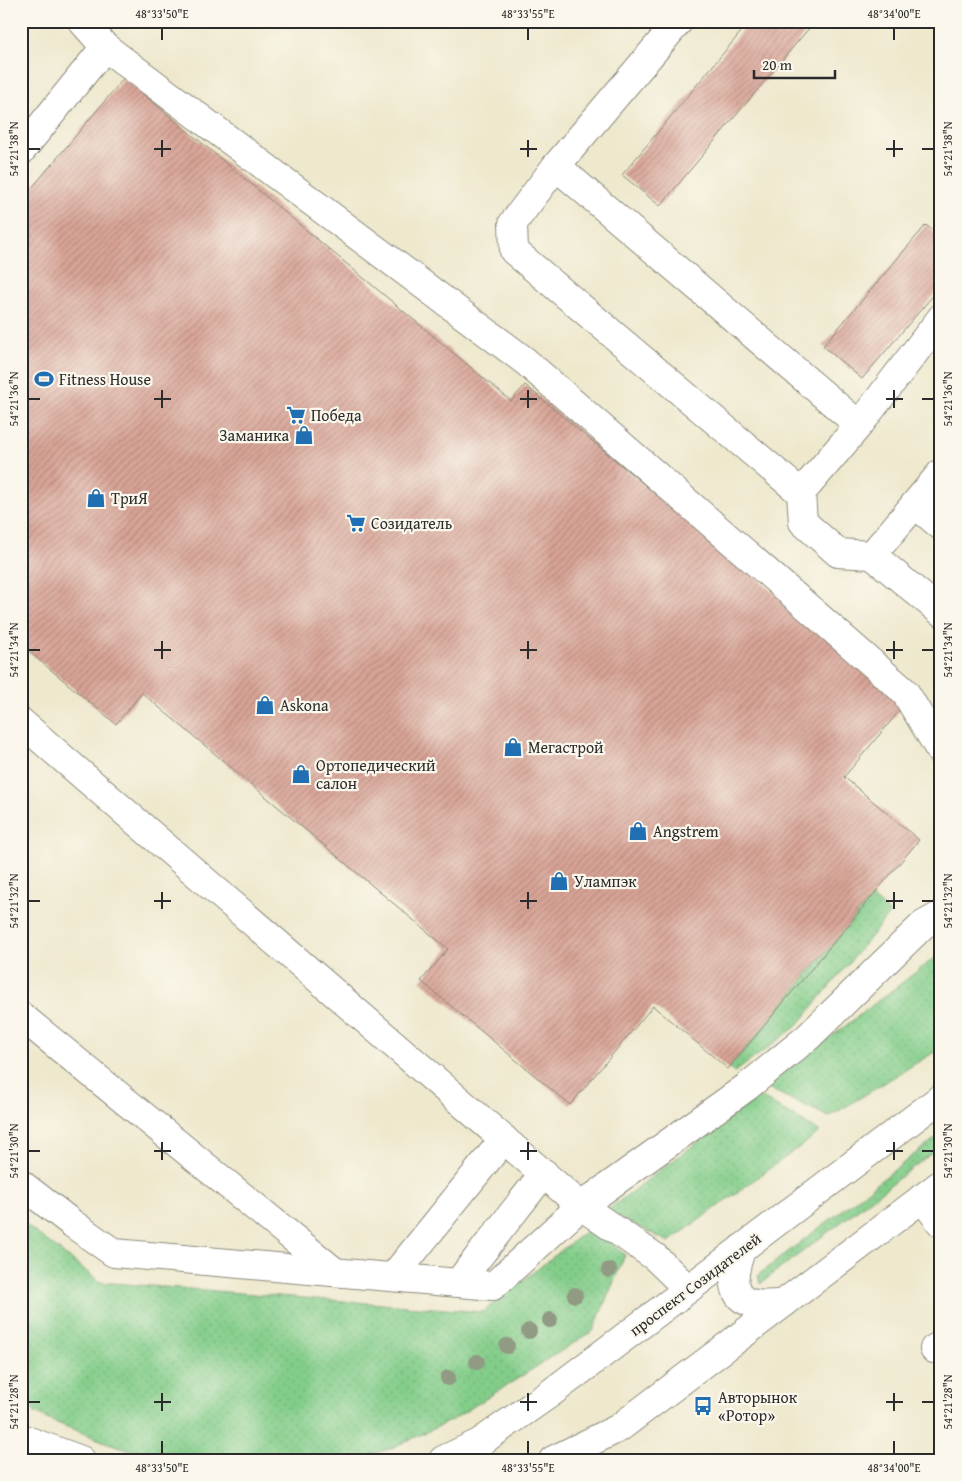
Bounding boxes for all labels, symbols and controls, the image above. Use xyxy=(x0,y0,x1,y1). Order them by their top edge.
text: 48°33'50"E xyxy=(135,5,189,22)
text: 48°33'55"E xyxy=(501,5,555,22)
text: 48°34'00"E xyxy=(867,5,921,22)
scale bar xyxy=(754,48,836,80)
text: 20 m xyxy=(762,54,793,75)
text: 54°21'38"N xyxy=(5,121,22,177)
text: 54°21'38"N xyxy=(939,121,956,177)
place label: Fitness House xyxy=(59,367,151,391)
sports icon: Fitness House xyxy=(33,368,55,390)
text: 54°21'36"N xyxy=(5,371,22,427)
text: 54°21'36"N xyxy=(939,371,956,427)
place label: Победа xyxy=(311,403,362,427)
supermarket icon: Победа xyxy=(285,404,307,426)
place label: Заманика xyxy=(219,423,289,447)
shop icon: Заманика xyxy=(293,424,315,446)
place label: ТриЯ xyxy=(111,486,148,510)
shop icon: ТриЯ xyxy=(85,487,107,509)
place label: Созидатель xyxy=(371,511,453,535)
supermarket icon: Созидатель xyxy=(345,512,367,534)
text: 54°21'34"N xyxy=(5,622,22,678)
text: 54°21'34"N xyxy=(939,622,956,678)
place label: Askona xyxy=(280,693,329,717)
shop icon: Askona xyxy=(254,694,276,716)
place label: Мегастрой xyxy=(528,735,604,759)
shop icon: Мегастрой xyxy=(502,736,524,758)
place label: Ортопедический салон xyxy=(316,753,436,795)
shop icon: Ортопедический салон xyxy=(290,763,312,785)
place label: Angstrem xyxy=(653,819,719,843)
shop icon: Angstrem xyxy=(627,820,649,842)
place label: Улампэк xyxy=(574,869,637,893)
shop icon: Улампэк xyxy=(548,870,570,892)
text: 54°21'32"N xyxy=(5,873,22,929)
text: 54°21'32"N xyxy=(939,873,956,929)
text: 54°21'30"N xyxy=(5,1123,22,1179)
text: 54°21'30"N xyxy=(939,1123,956,1179)
street label: проспект Созидателей xyxy=(624,1226,766,1342)
text: 54°21'28"N xyxy=(5,1374,22,1430)
text: 54°21'28"N xyxy=(939,1374,956,1430)
place label: Авторынок «Ротор» xyxy=(718,1385,798,1427)
bus stop icon: Авторынок «Ротор» xyxy=(692,1395,714,1417)
text: 48°33'50"E xyxy=(135,1459,189,1476)
text: 48°33'55"E xyxy=(501,1459,555,1476)
text: 48°34'00"E xyxy=(867,1459,921,1476)

